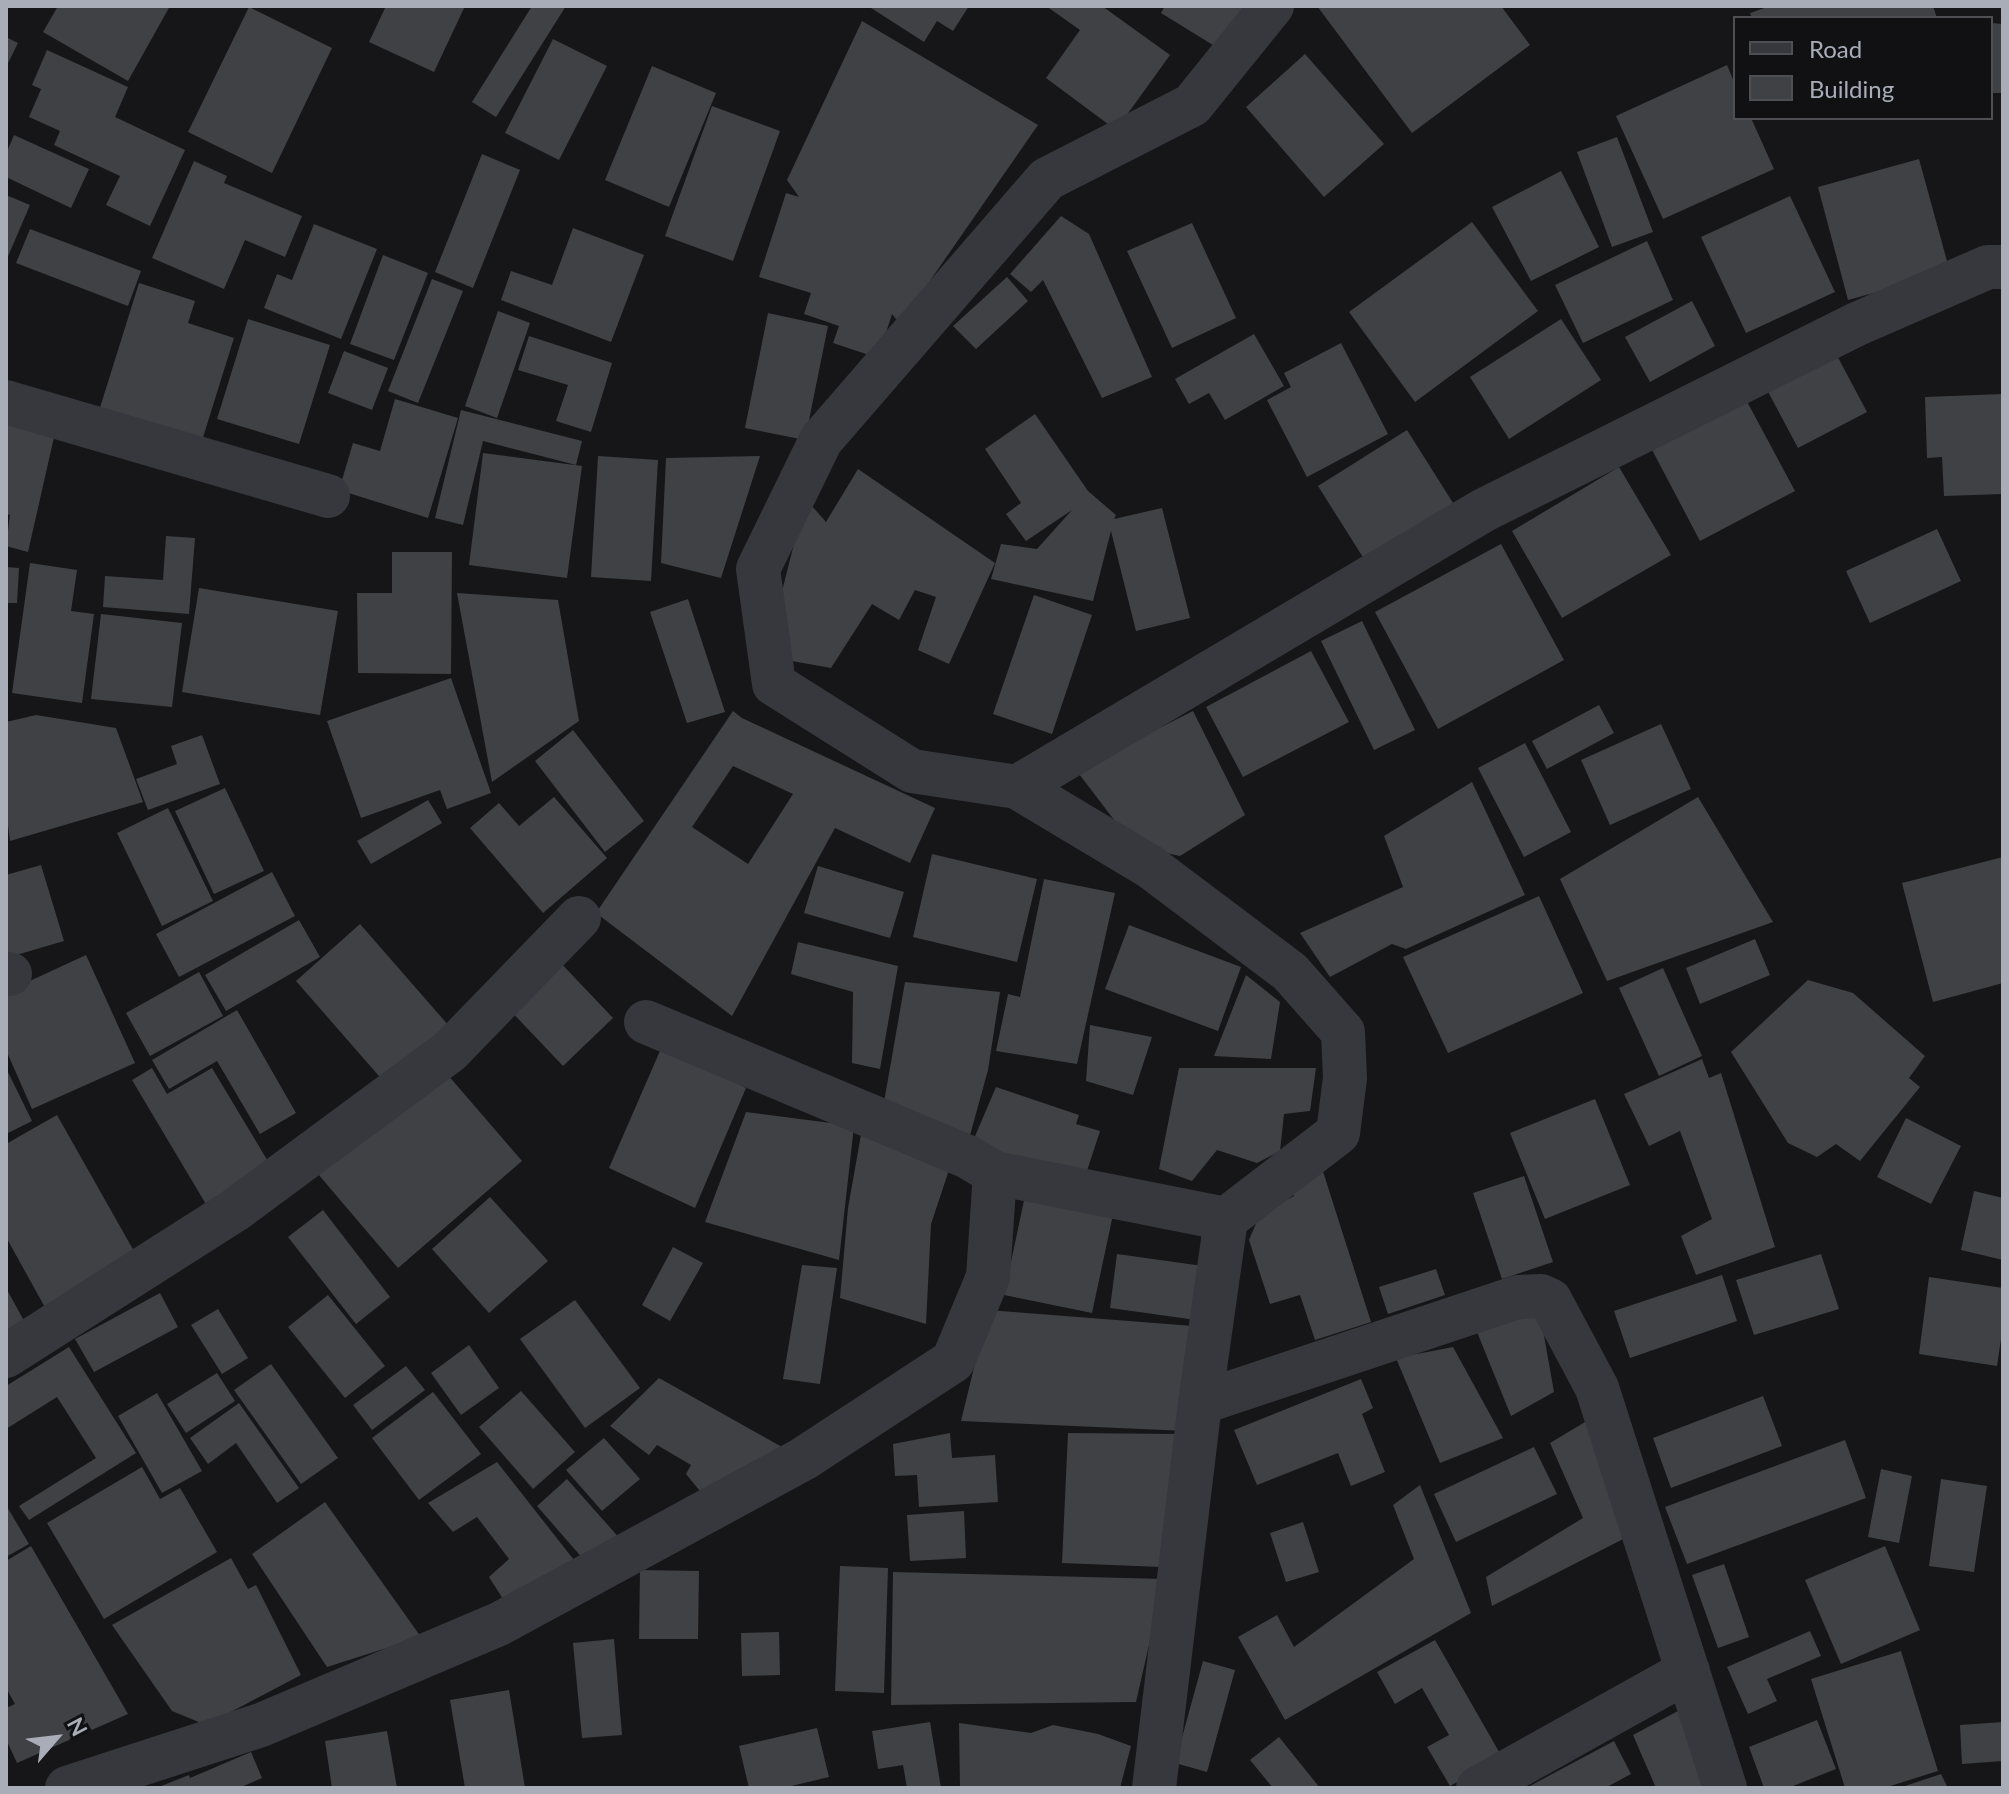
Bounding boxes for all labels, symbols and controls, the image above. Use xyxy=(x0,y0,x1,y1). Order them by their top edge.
legend xyxy=(1733,16,1993,120)
text: Road xyxy=(1809,34,1862,63)
text: Building xyxy=(1809,74,1894,103)
north arrow xyxy=(16,1698,96,1778)
text: N xyxy=(62,1713,94,1740)

